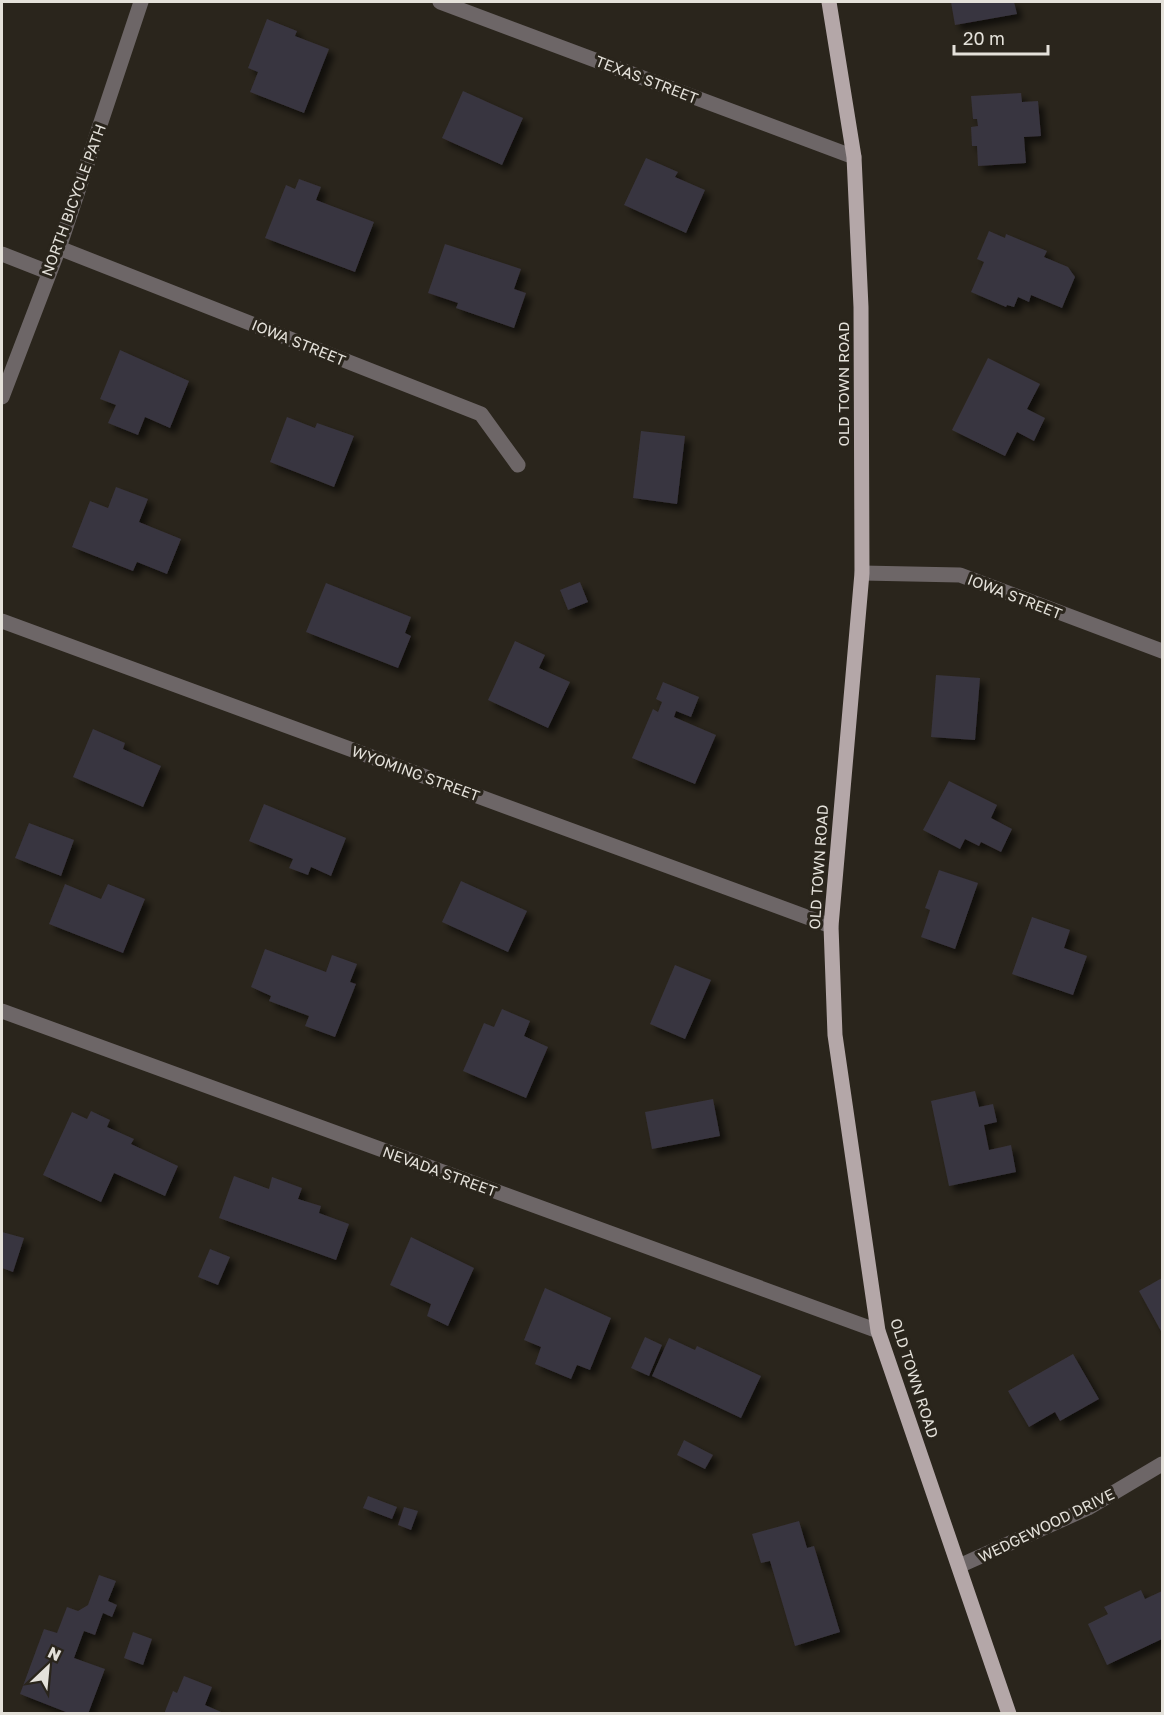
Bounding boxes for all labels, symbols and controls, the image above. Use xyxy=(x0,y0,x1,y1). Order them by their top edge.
scale bar xyxy=(954,18,1048,56)
text: 20 m xyxy=(963,27,1005,49)
street label: TEXAS STREET xyxy=(593,51,701,107)
street label: NORTH BICYCLE PATH xyxy=(37,122,109,278)
street label: IOWA STREET xyxy=(249,315,349,369)
street label: OLD TOWN ROAD xyxy=(834,322,852,446)
street label: IOWA STREET xyxy=(965,570,1065,622)
street label: WYOMING STREET xyxy=(349,741,483,805)
street label: OLD TOWN ROAD xyxy=(805,804,831,930)
street label: NEVADA STREET xyxy=(380,1142,500,1200)
street label: OLD TOWN ROAD xyxy=(887,1316,943,1440)
street label: WEDGEWOOD DRIVE xyxy=(975,1484,1117,1566)
north arrow xyxy=(18,1637,78,1697)
text: N xyxy=(45,1642,64,1665)

